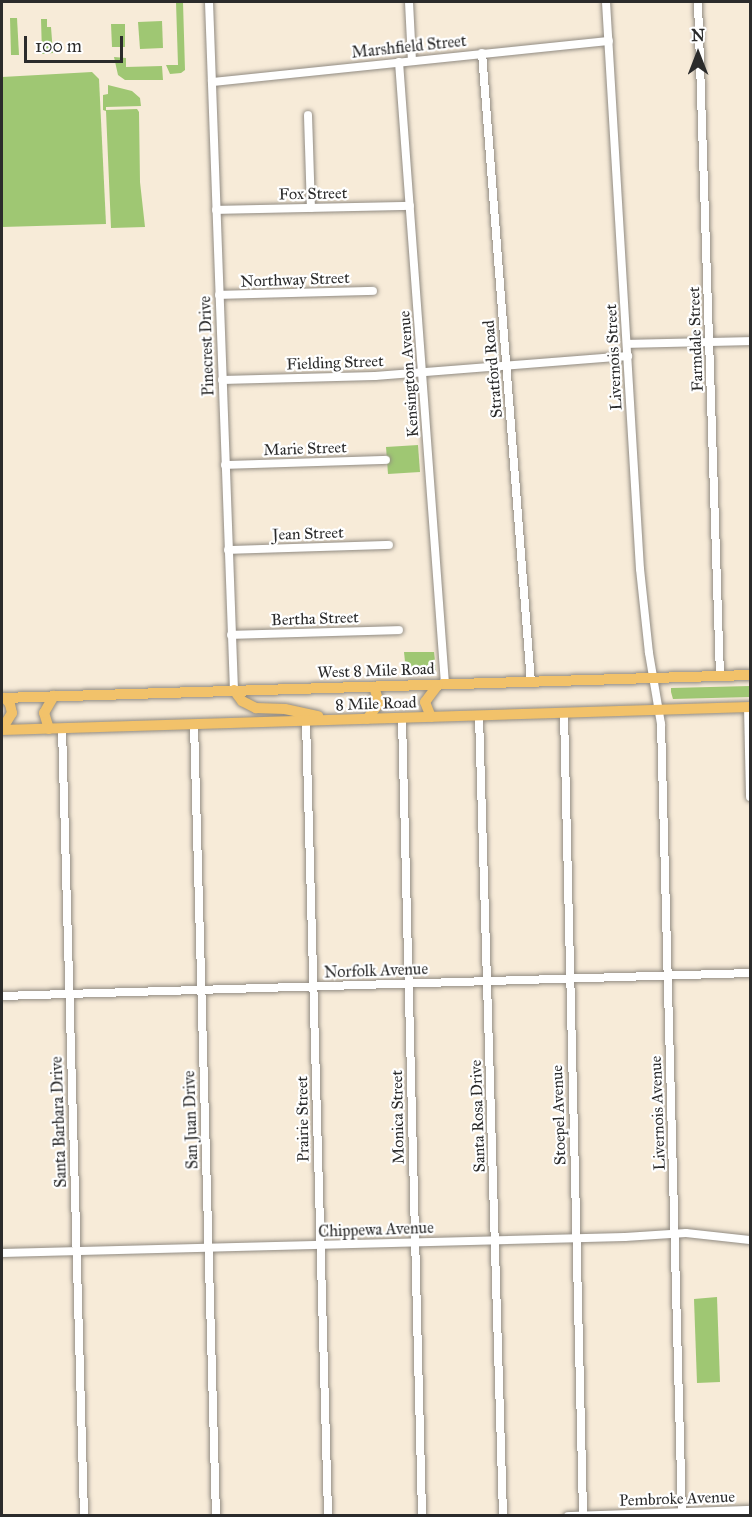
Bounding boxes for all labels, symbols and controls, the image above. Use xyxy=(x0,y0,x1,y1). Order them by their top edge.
scale bar xyxy=(27,24,126,62)
north arrow xyxy=(668,24,728,84)
text: N xyxy=(691,26,705,45)
street label: Marshfield Street xyxy=(351,31,467,63)
text: 100 m xyxy=(35,35,82,57)
street label: Fox Street xyxy=(279,184,347,204)
street label: Northway Street xyxy=(240,268,350,292)
street label: Farmdale Street xyxy=(685,286,707,392)
street label: Pinecrest Drive xyxy=(196,296,218,396)
street label: Livernois Street xyxy=(602,303,626,411)
street label: Kensington Avenue xyxy=(395,310,423,438)
street label: Stratford Road xyxy=(479,319,507,419)
street label: Fielding Street xyxy=(286,352,384,374)
street label: Marie Street xyxy=(263,438,347,460)
street label: Jean Street xyxy=(272,523,344,545)
street label: Bertha Street xyxy=(271,608,359,630)
street label: West 8 Mile Road xyxy=(317,659,435,683)
street label: 8 Mile Road xyxy=(335,693,417,715)
street label: Norfolk Avenue xyxy=(324,960,428,982)
street label: Livernois Avenue xyxy=(646,1055,670,1171)
street label: Santa Barbara Drive xyxy=(47,1056,71,1188)
street label: Santa Rosa Drive xyxy=(466,1059,490,1173)
street label: Stoepel Avenue xyxy=(548,1065,570,1165)
street label: San Juan Drive xyxy=(180,1070,202,1170)
street label: Monica Street xyxy=(388,1070,408,1164)
street label: Prairie Street xyxy=(293,1076,313,1162)
street label: Chippewa Avenue xyxy=(318,1218,434,1242)
street label: Pembroke Avenue xyxy=(619,1487,735,1511)

